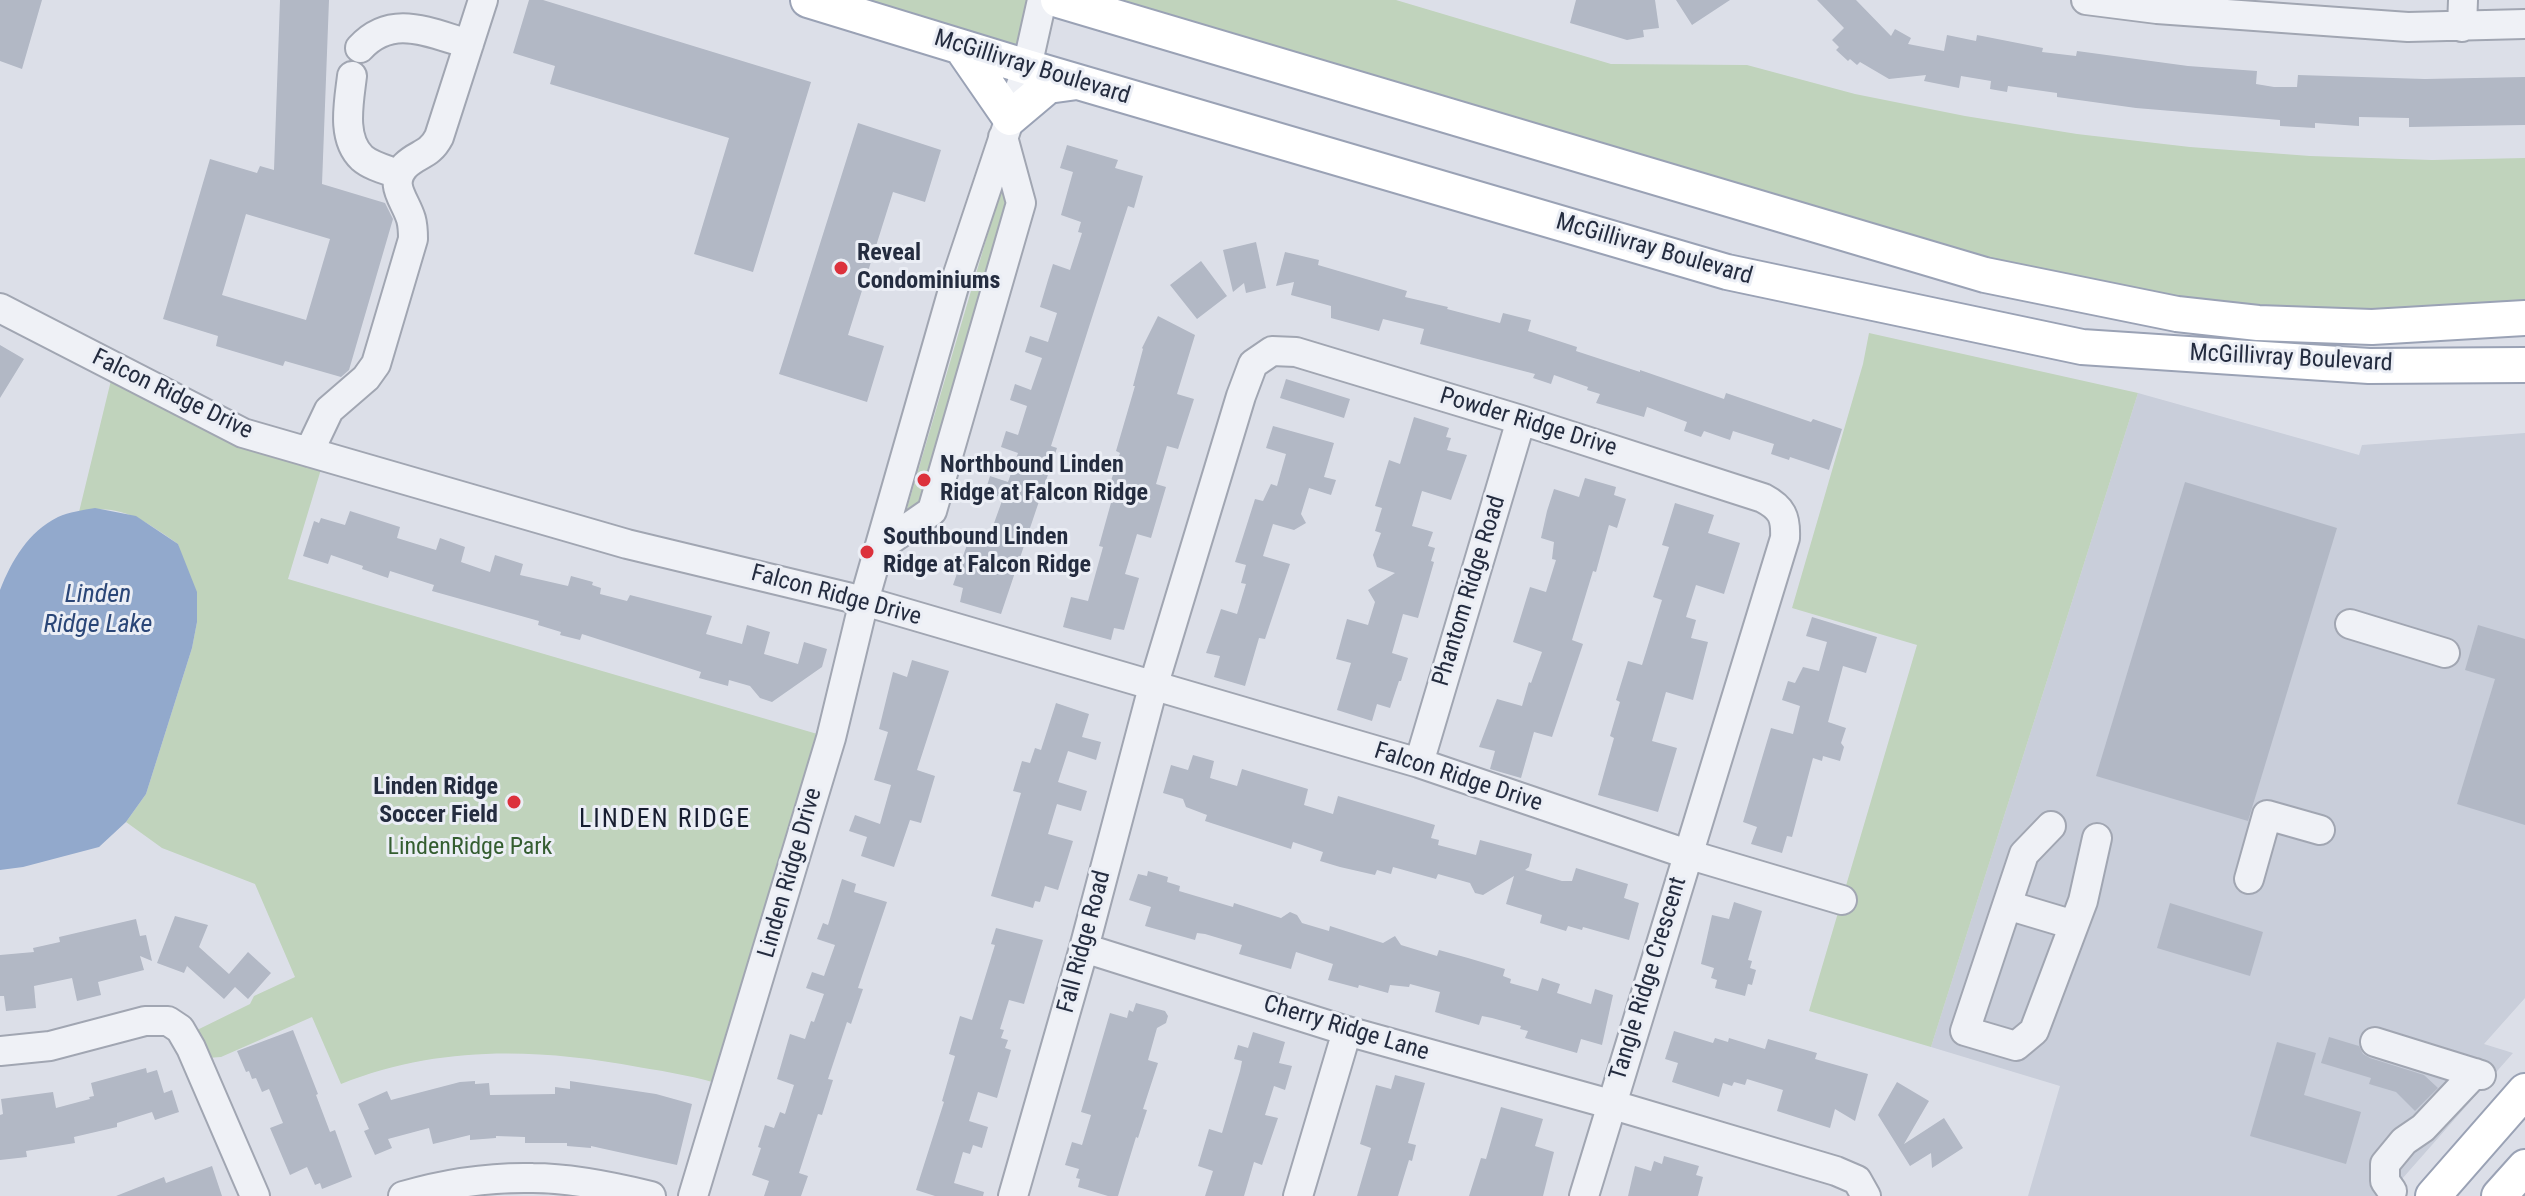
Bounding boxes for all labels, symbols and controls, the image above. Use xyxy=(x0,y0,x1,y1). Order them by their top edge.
street label: McGillivray Boulevard xyxy=(931,25,1133,111)
street label: McGillivray Boulevard xyxy=(1552,208,1756,292)
place label: Reveal Condominiums xyxy=(857,240,1000,296)
marker: Reveal Condominiums xyxy=(832,259,850,277)
street label: McGillivray Boulevard xyxy=(2189,339,2393,379)
street label: Falcon Ridge Drive xyxy=(87,344,257,446)
street label: Powder Ridge Drive xyxy=(1436,382,1620,464)
place label: Northbound Linden Ridge at Falcon Ridge xyxy=(940,452,1148,508)
marker: Northbound Linden Ridge at Falcon Ridge xyxy=(915,471,933,489)
street label: Phantom Ridge Road xyxy=(1427,492,1513,690)
place label: Southbound Linden Ridge at Falcon Ridge xyxy=(883,524,1091,580)
marker: Southbound Linden Ridge at Falcon Ridge xyxy=(858,543,876,561)
street label: Falcon Ridge Drive xyxy=(748,559,924,633)
water label: Linden Ridge Lake xyxy=(44,579,152,640)
street label: Falcon Ridge Drive xyxy=(1370,737,1546,819)
place label: Linden Ridge Soccer Field xyxy=(373,774,498,830)
street label: Linden Ridge Drive xyxy=(753,785,829,961)
marker: Linden Ridge Soccer Field xyxy=(505,793,523,811)
district label: LINDEN RIDGE xyxy=(579,804,751,836)
park label: LindenRidge Park xyxy=(388,834,552,862)
street label: Fall Ridge Road xyxy=(1052,868,1118,1016)
street label: Tangle Ridge Crescent xyxy=(1604,874,1694,1084)
street label: Cherry Ridge Lane xyxy=(1260,990,1432,1068)

